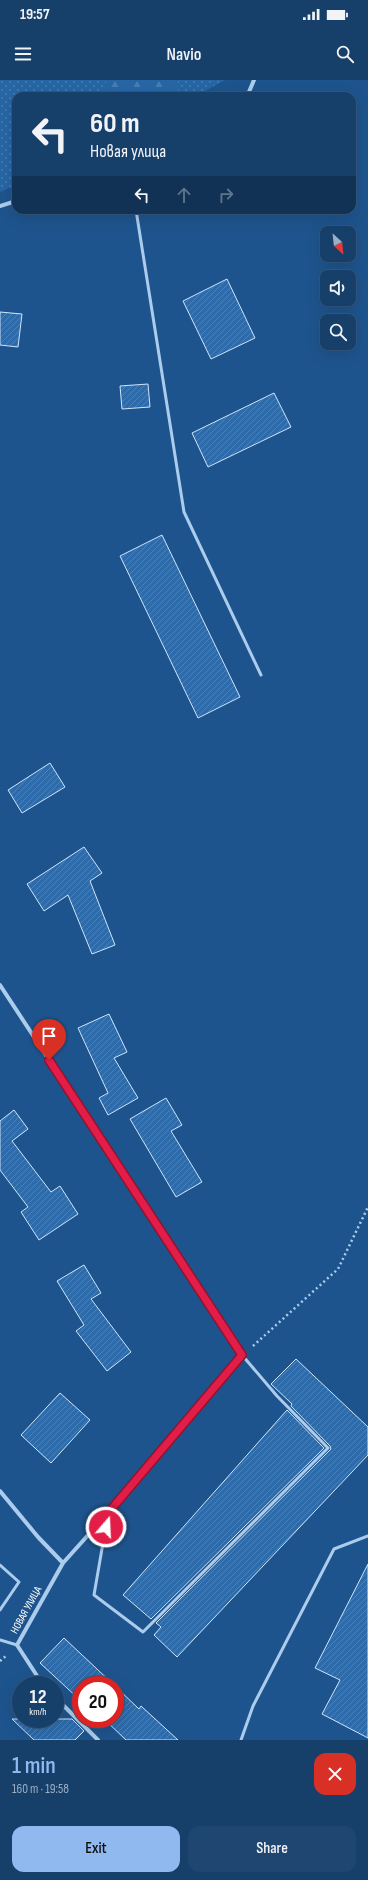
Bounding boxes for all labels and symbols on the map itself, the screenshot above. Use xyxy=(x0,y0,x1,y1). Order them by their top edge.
north arrow xyxy=(320,226,356,262)
pin xyxy=(32,1019,66,1060)
position arrow xyxy=(85,1506,127,1548)
street label: НОВАЯ УЛИЦА xyxy=(8,1584,44,1636)
speed limit sign: 20 xyxy=(72,1676,124,1728)

